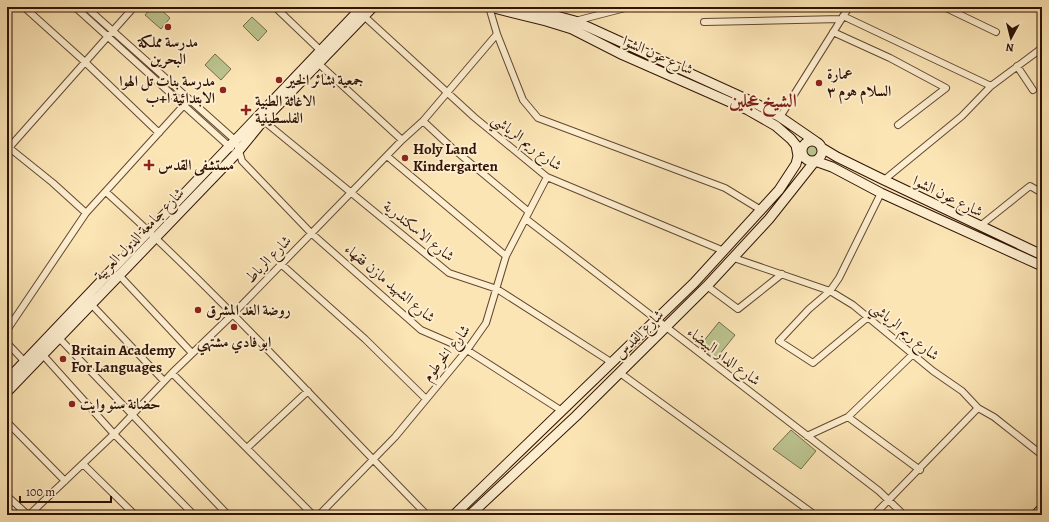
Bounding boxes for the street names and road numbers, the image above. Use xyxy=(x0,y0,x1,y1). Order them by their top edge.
street label: شارع عون الشوا xyxy=(618,30,697,82)
street label: شارع ريم الرياشي xyxy=(485,109,566,178)
street label: شارع عون الشوا xyxy=(908,170,986,224)
street label: شارع جامعة الدول العربية xyxy=(89,183,191,287)
street label: شارع الاسكندرية xyxy=(377,196,459,268)
street label: شارع الرباط xyxy=(240,231,298,289)
street label: شارع الشهيد مازن فقهاء xyxy=(338,239,440,329)
street label: شارع ريم الرياشي xyxy=(864,297,944,368)
street label: شارع القدس xyxy=(610,305,670,365)
street label: شارع الخرطوم xyxy=(417,320,477,388)
street label: شارع الدار البيضاء xyxy=(681,322,765,393)

